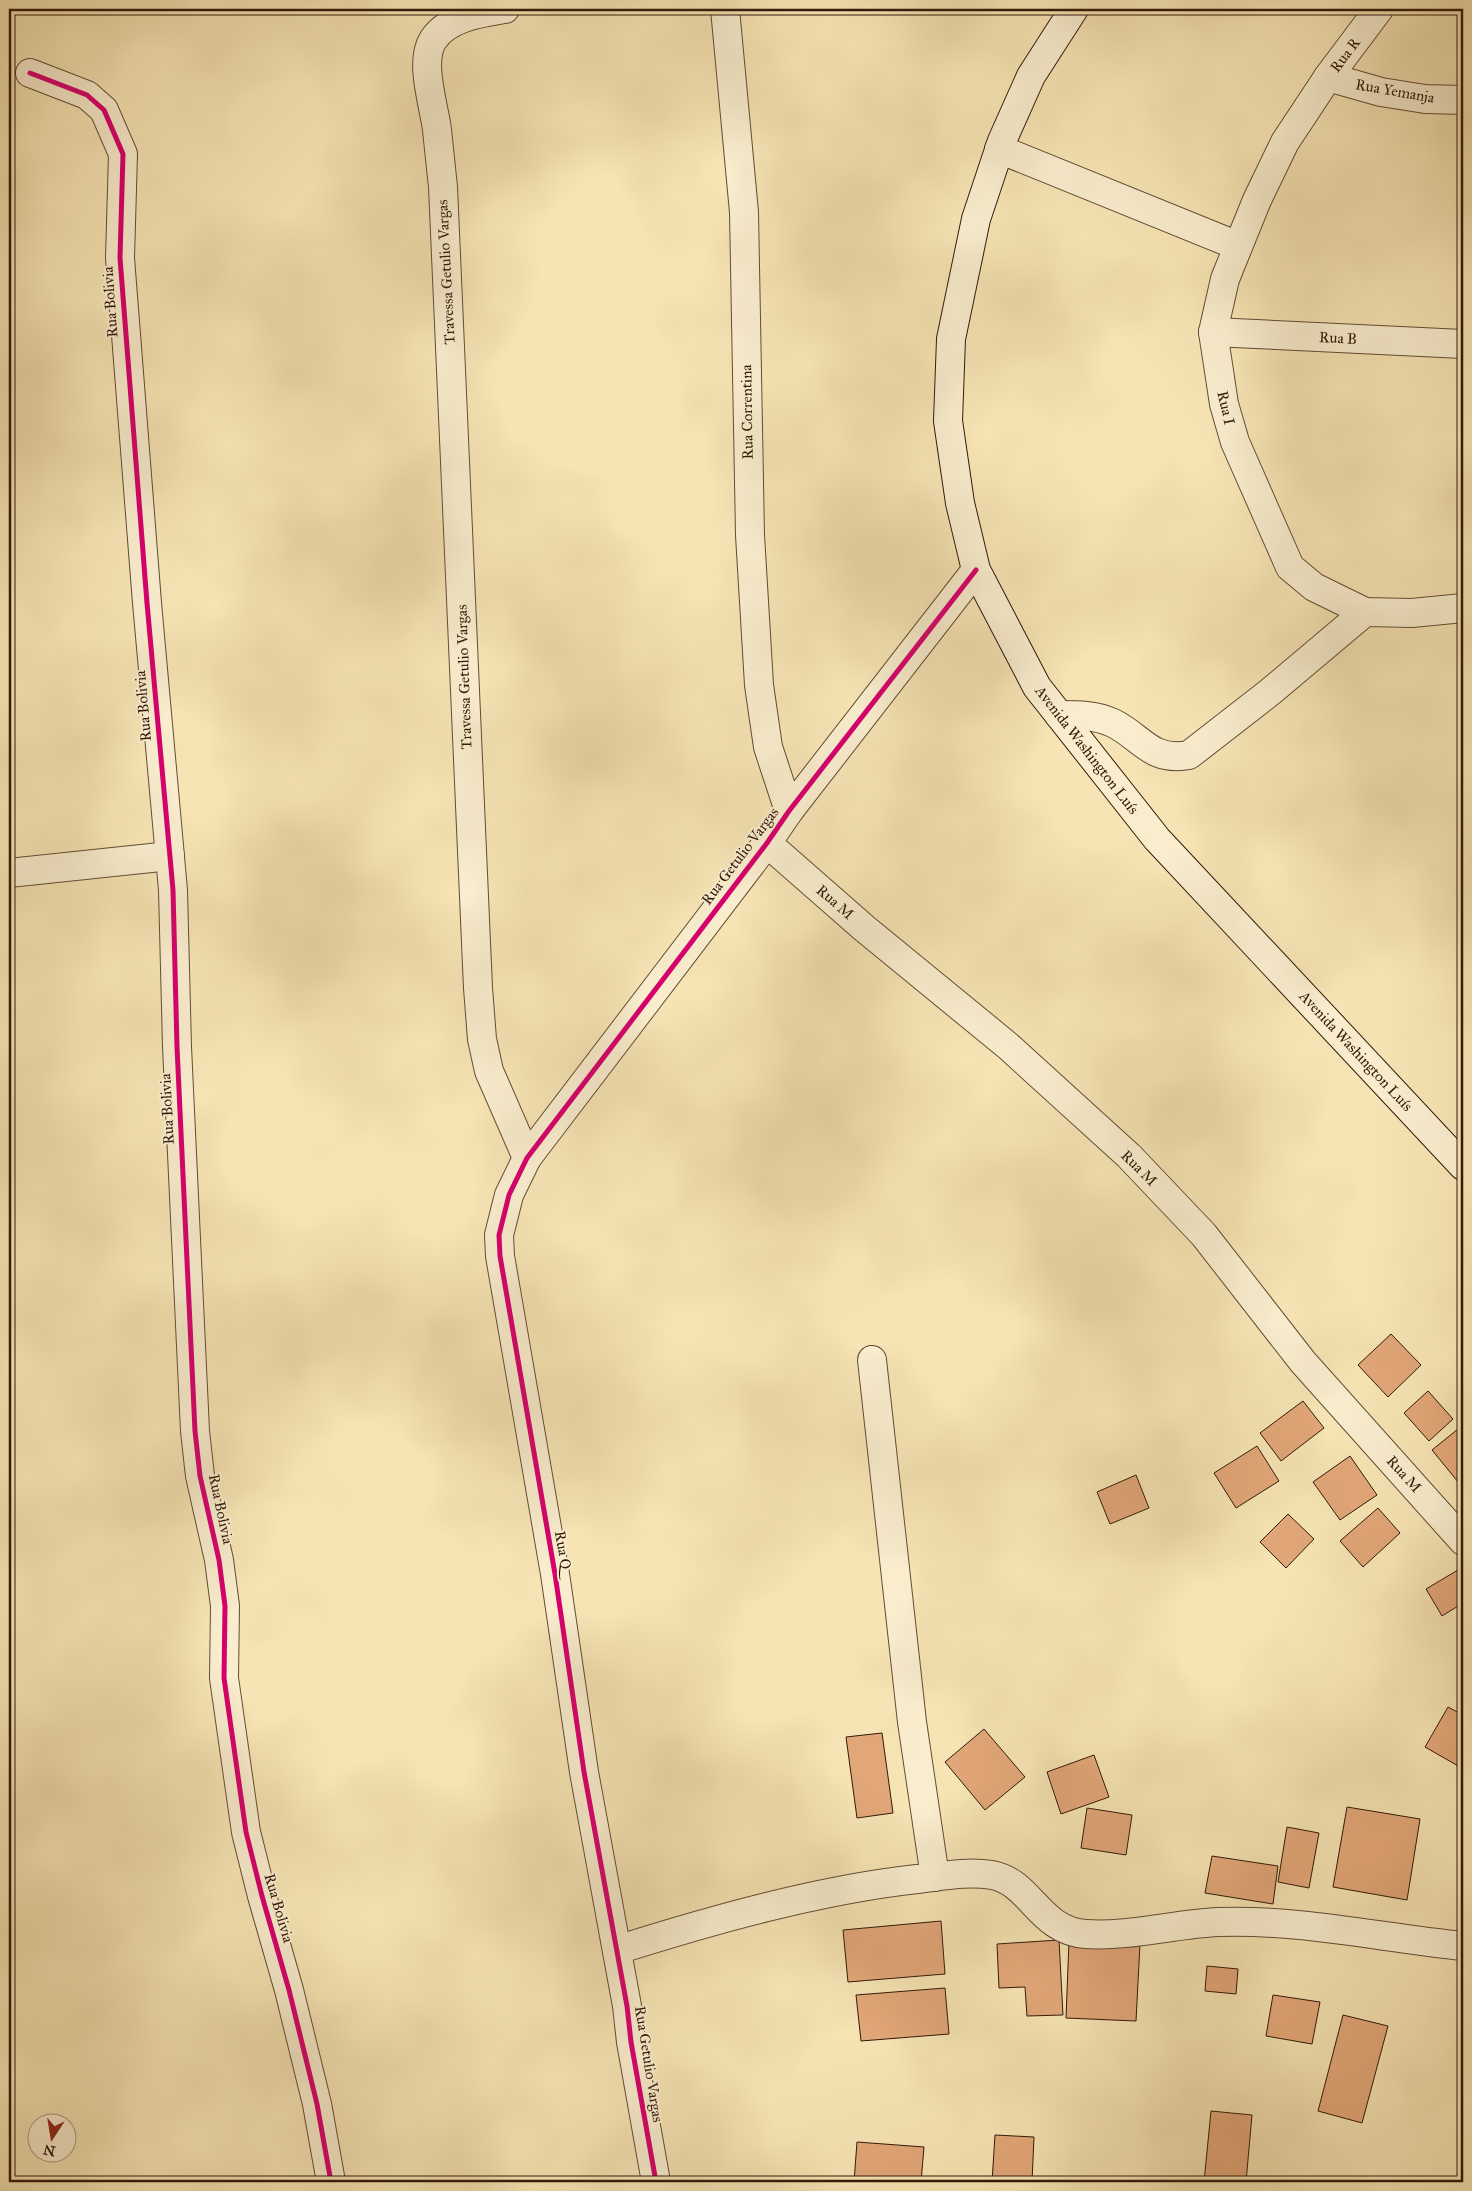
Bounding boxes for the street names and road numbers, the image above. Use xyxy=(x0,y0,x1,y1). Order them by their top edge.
street label: Rua R xyxy=(1326,34,1364,76)
street label: Rua Yemanja xyxy=(1354,75,1436,107)
street label: Travessa Getulio Vargas xyxy=(433,199,459,345)
street label: Rua Bolivia xyxy=(98,265,121,338)
street label: Rua B xyxy=(1319,328,1357,348)
street label: Rua Correntina xyxy=(737,364,757,460)
street label: Rua I xyxy=(1213,389,1239,427)
street label: Travessa Getulio Vargas xyxy=(452,604,476,750)
street label: Rua Bolivia xyxy=(131,669,155,742)
street label: Avenida Washington Luís xyxy=(1031,681,1143,818)
street label: Rua Getulio Vargas xyxy=(697,804,783,908)
street label: Rua M xyxy=(813,881,857,923)
street label: Avenida Washington Luís xyxy=(1295,986,1416,1115)
street label: Rua Bolivia xyxy=(156,1072,178,1145)
street label: Rua M xyxy=(1117,1146,1161,1190)
street label: Rua M xyxy=(1383,1452,1425,1496)
street label: Rua Bolivia xyxy=(205,1472,237,1546)
street label: Rua Q xyxy=(551,1529,577,1581)
street label: Rua Bolivia xyxy=(261,1871,298,1945)
street label: Rua Getulio Vargas xyxy=(631,2005,667,2123)

